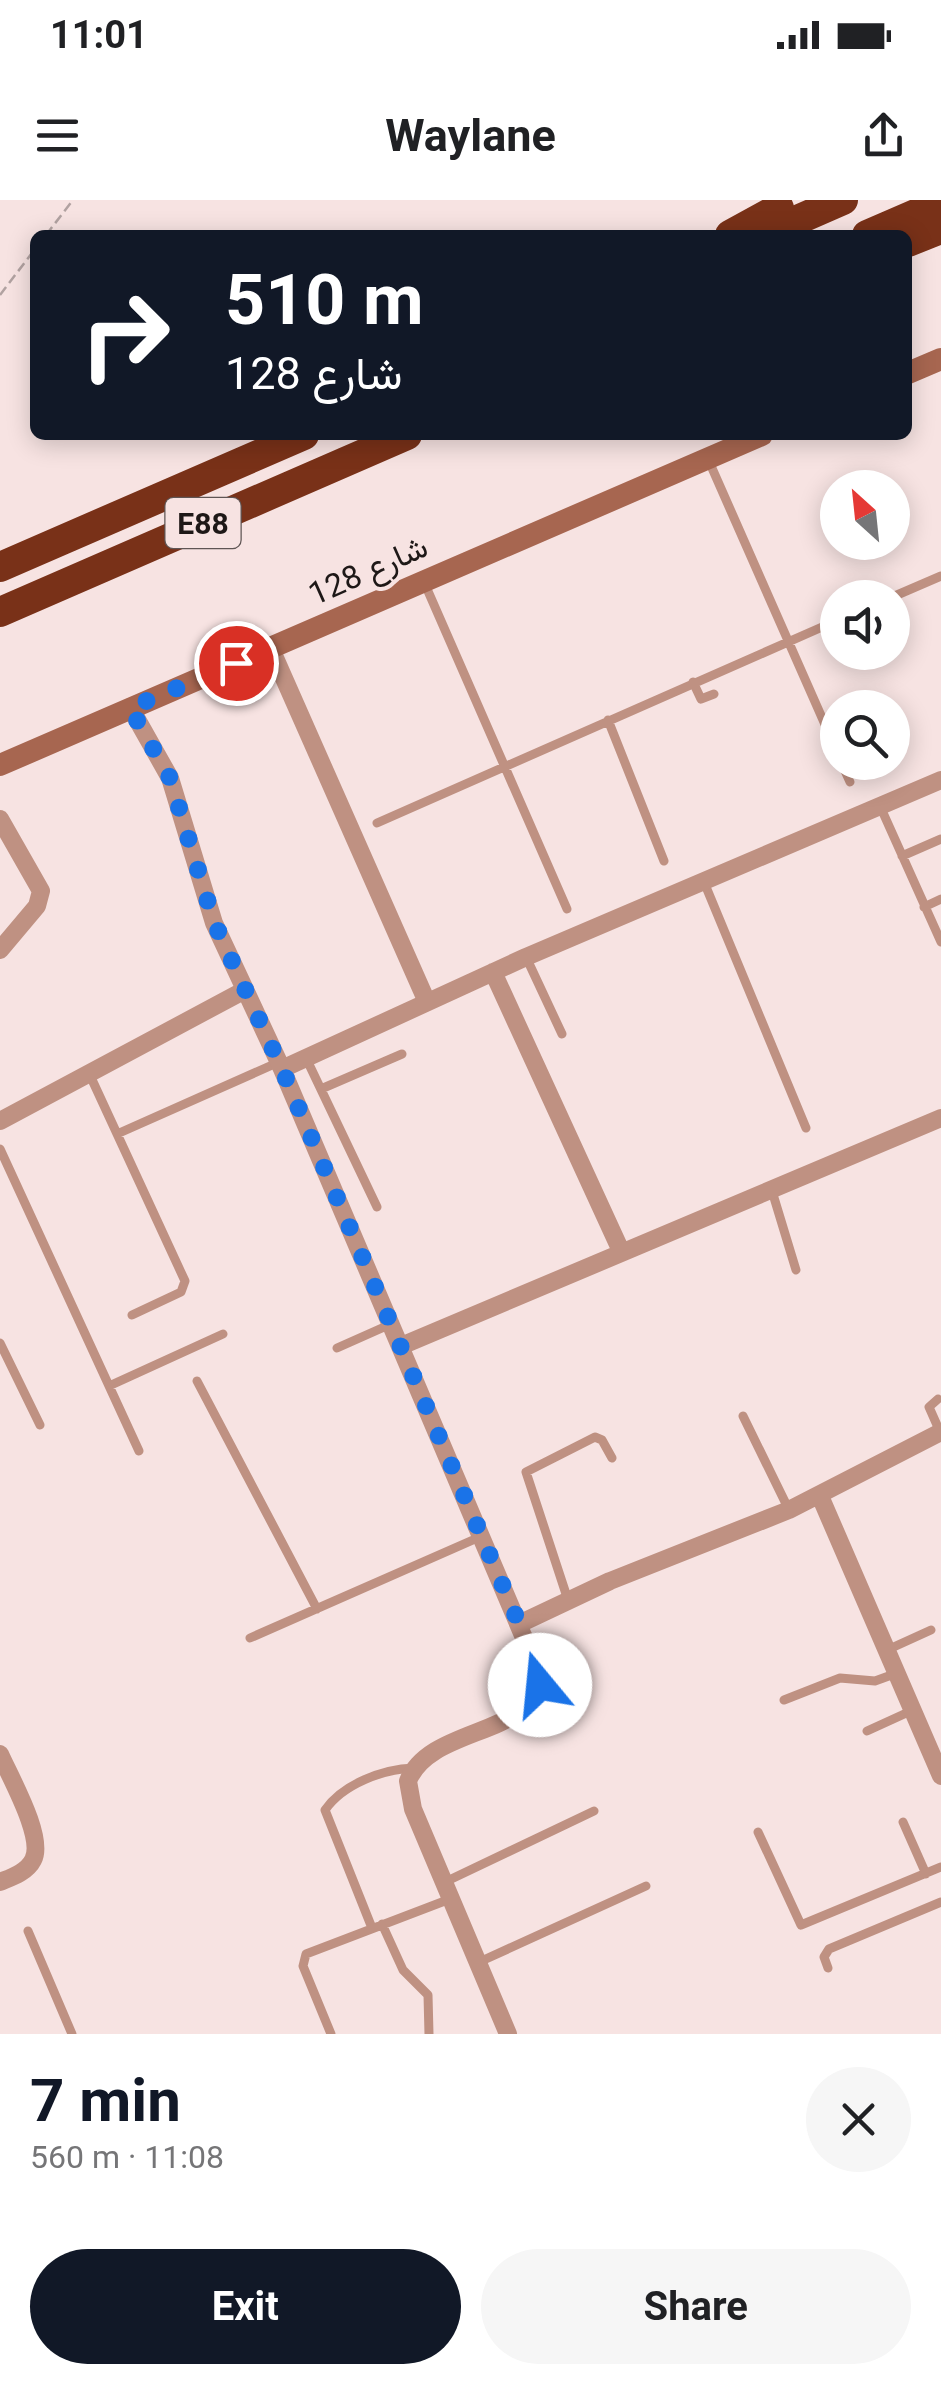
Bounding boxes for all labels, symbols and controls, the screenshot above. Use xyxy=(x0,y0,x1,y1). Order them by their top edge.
text: 11:01 xyxy=(50,13,148,57)
icon: menu xyxy=(30,108,85,163)
icon: share xyxy=(856,108,911,163)
text: Waylane xyxy=(385,109,556,162)
text: 510 m xyxy=(225,259,424,341)
icon: right xyxy=(60,270,190,400)
text: شارع 128 xyxy=(225,347,403,400)
north arrow xyxy=(820,470,910,560)
map controls xyxy=(820,470,910,780)
road number: E88 xyxy=(166,498,240,548)
street label: شارع 128 xyxy=(303,527,435,616)
button: sound xyxy=(820,580,910,670)
pin xyxy=(194,621,279,706)
icon: arrive xyxy=(209,636,264,691)
button: search xyxy=(820,690,910,780)
position arrow xyxy=(488,1633,592,1737)
text: 7 min xyxy=(30,2065,181,2136)
button: close xyxy=(806,2067,911,2172)
text: 560 m · 11:08 xyxy=(30,2138,224,2176)
button: Exit xyxy=(30,2249,461,2364)
button: Share xyxy=(481,2249,911,2364)

